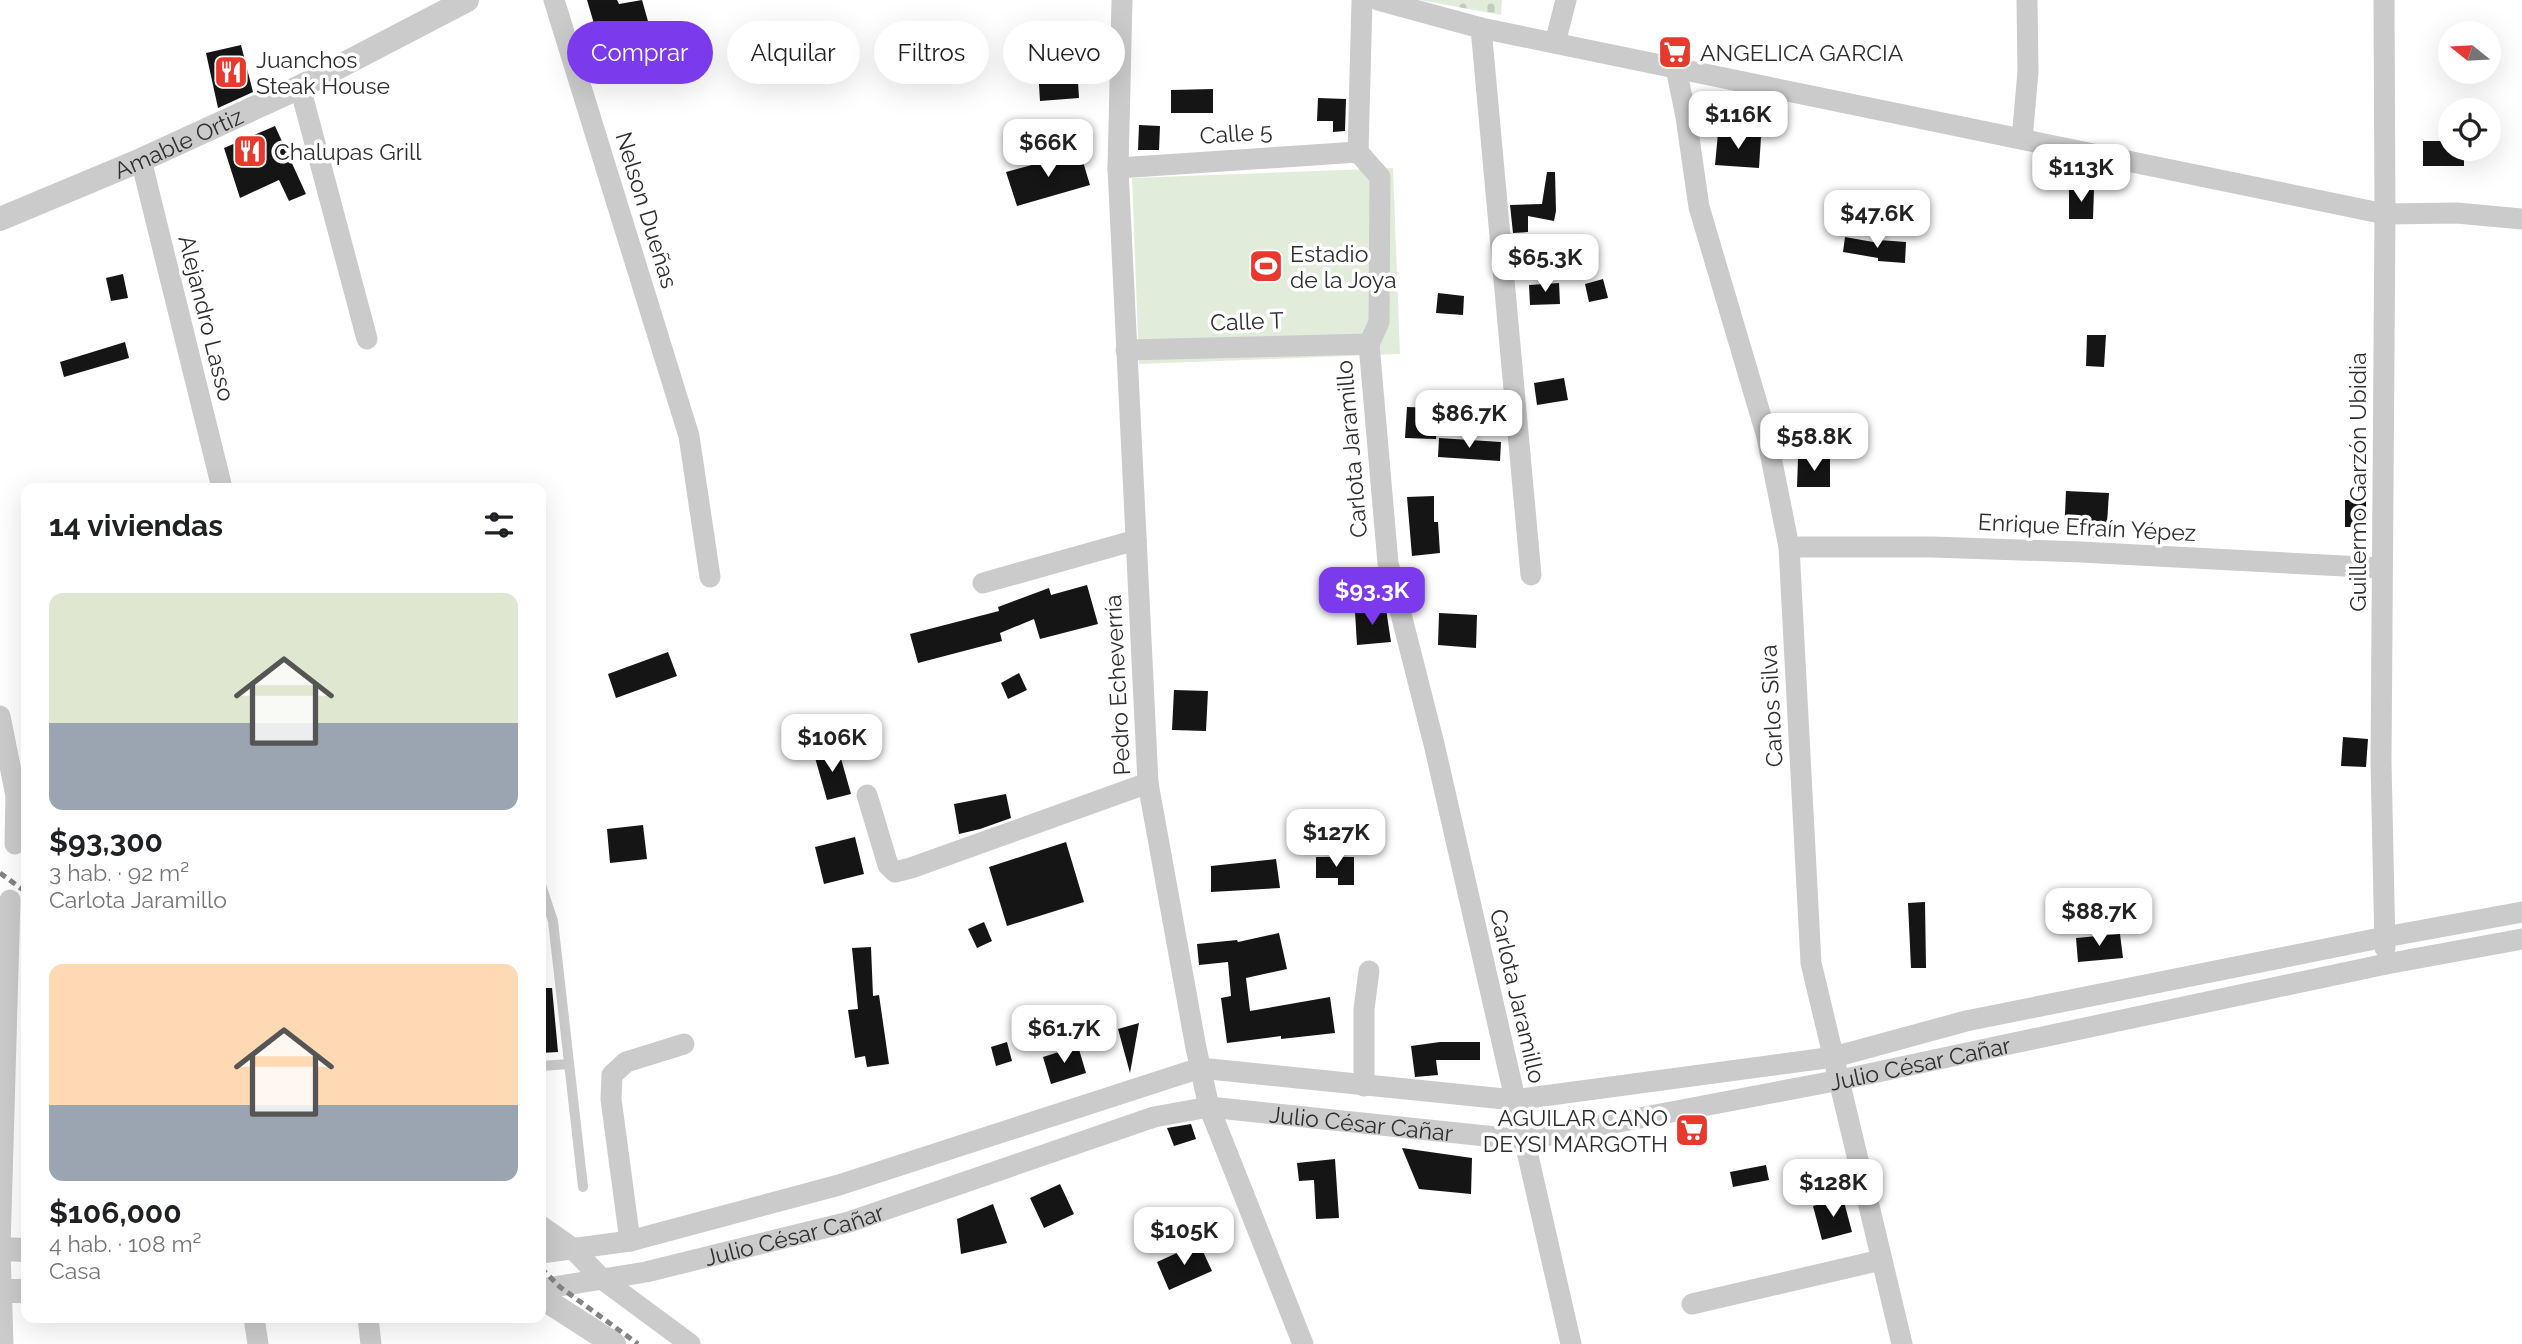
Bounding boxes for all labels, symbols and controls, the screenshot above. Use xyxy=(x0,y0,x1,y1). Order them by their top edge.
chip: Comprar xyxy=(567,21,713,84)
chip: Alquilar xyxy=(727,21,860,84)
chip: Filtros xyxy=(874,21,989,84)
chip: Nuevo xyxy=(1003,21,1125,84)
north arrow xyxy=(2438,21,2501,84)
map controls xyxy=(2438,21,2501,161)
supermarket icon: ANGELICA GARCIA xyxy=(1656,33,1694,71)
place label: ANGELICA GARCIA xyxy=(1700,39,1904,66)
place label: Juanchos Steak House xyxy=(256,46,390,99)
restaurant icon: Juanchos Steak House xyxy=(212,53,250,91)
pin: $116K xyxy=(1689,92,1787,151)
button: locate xyxy=(2438,98,2501,161)
text: $116K xyxy=(1705,100,1771,127)
street label: Amable Ortiz xyxy=(110,102,247,183)
street label: Calle 5 xyxy=(1199,117,1273,149)
pin: $66K xyxy=(1007,120,1089,179)
text: $66K xyxy=(1019,128,1077,155)
street label: Nelson Dueñas xyxy=(610,129,684,291)
restaurant icon: Chalupas Grill xyxy=(231,132,269,170)
place label: Chalupas Grill xyxy=(274,138,422,165)
pin: $113K xyxy=(2032,144,2130,204)
text: $113K xyxy=(2048,153,2114,180)
pin: $47.6K xyxy=(1820,190,1934,250)
text: $47.6K xyxy=(1840,199,1914,226)
street label: Alejandro Lasso xyxy=(173,232,241,404)
pin: $65.3K xyxy=(1488,234,1602,294)
place label: Estadio de la Joya xyxy=(1290,240,1397,293)
text: $65.3K xyxy=(1508,243,1582,270)
sports icon: Estadio de la Joya xyxy=(1247,247,1285,285)
street label: Calle T xyxy=(1210,306,1284,336)
street label: Guillermo Garzón Ubidia xyxy=(2344,352,2371,612)
street label: Carlota Jaramillo xyxy=(1330,359,1372,539)
pin: $86.7K xyxy=(1412,391,1526,450)
text: $86.7K xyxy=(1431,399,1507,426)
pin: $58.8K xyxy=(1757,414,1871,473)
text: $58.8K xyxy=(1776,422,1852,449)
icon: filters xyxy=(480,506,518,544)
text: 14 viviendas xyxy=(49,508,223,543)
street label: Enrique Efraín Yépez xyxy=(1977,508,2197,546)
pin: $93.3K xyxy=(1315,568,1429,627)
text: $93.3K xyxy=(1335,576,1409,603)
street label: Pedro Echeverría xyxy=(1099,594,1135,776)
icon: home xyxy=(221,638,347,764)
street label: Carlos Silva xyxy=(1754,644,1788,768)
pin: $106K xyxy=(783,714,881,774)
text: $106K xyxy=(797,723,867,750)
pin: $127K xyxy=(1287,810,1385,869)
text: $127K xyxy=(1302,818,1370,845)
text: $93,300 xyxy=(49,824,163,859)
text: 3 hab. · 92 m² xyxy=(49,859,189,886)
text: Carlota Jaramillo xyxy=(49,886,227,913)
pin: $88.7K xyxy=(2042,888,2156,948)
text: $88.7K xyxy=(2061,897,2137,924)
street label: Carlota Jaramillo xyxy=(1485,906,1551,1086)
pin: $61.7K xyxy=(1007,1006,1121,1065)
icon: home xyxy=(221,1009,347,1135)
text: $61.7K xyxy=(1028,1014,1100,1041)
street label: Julio César Cañar xyxy=(1827,1031,2013,1095)
street label: Julio César Cañar xyxy=(1268,1100,1454,1146)
place label: AGUILAR CANO DEYSI MARGOTH xyxy=(1483,1104,1668,1157)
supermarket icon: AGUILAR CANO DEYSI MARGOTH xyxy=(1673,1111,1711,1149)
pin: $128K xyxy=(1784,1160,1882,1219)
text: $128K xyxy=(1799,1168,1867,1195)
text: $106,000 xyxy=(49,1195,182,1230)
street label: Julio César Cañar xyxy=(702,1198,887,1271)
pin: $105K xyxy=(1135,1208,1233,1267)
text: $105K xyxy=(1150,1216,1218,1243)
text: 4 hab. · 108 m² xyxy=(49,1230,201,1257)
text: Casa xyxy=(49,1257,101,1284)

